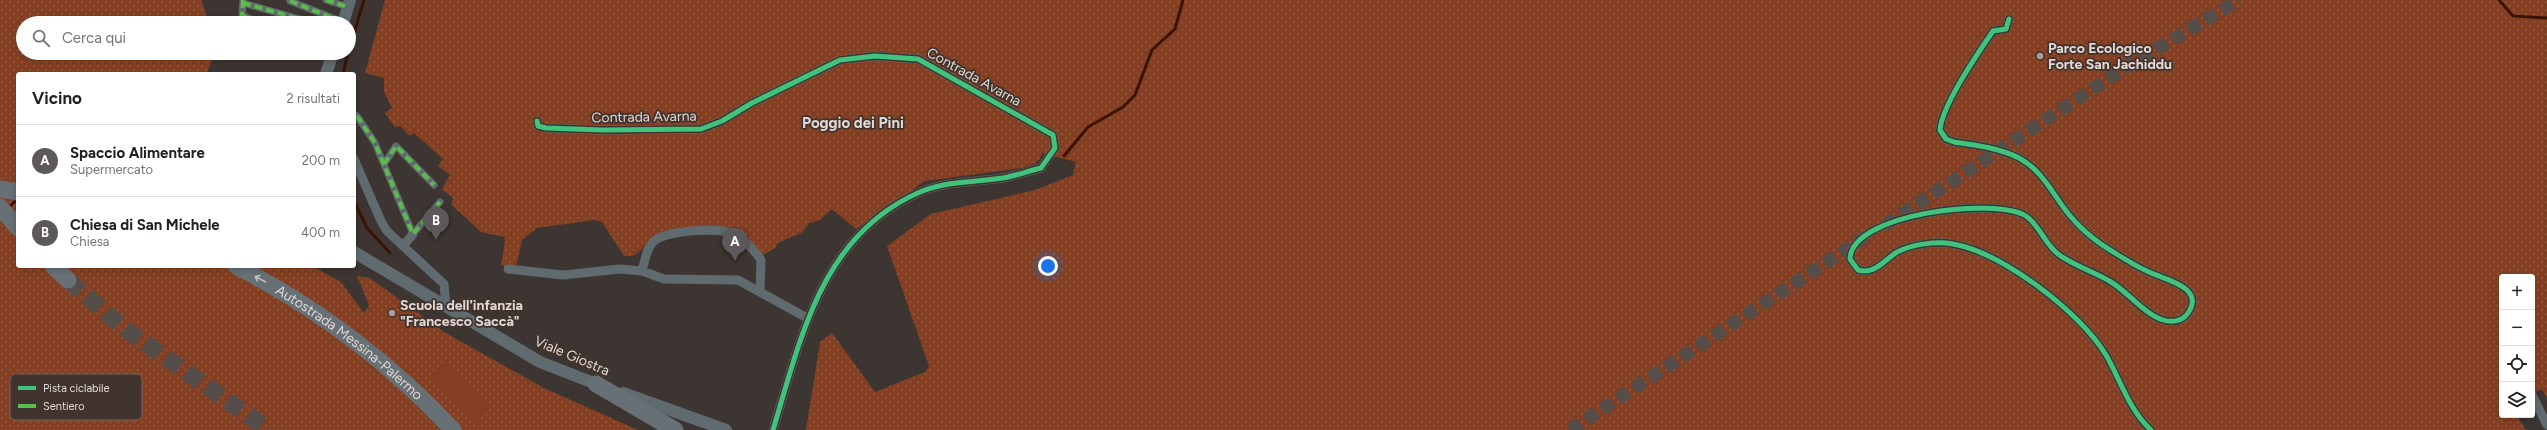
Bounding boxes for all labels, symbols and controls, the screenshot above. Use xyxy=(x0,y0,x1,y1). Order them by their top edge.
search box xyxy=(16,16,356,60)
icon: search xyxy=(30,27,52,49)
text: Cerca qui xyxy=(62,29,126,47)
place label: Parco Ecologico Forte San Jachiddu xyxy=(2048,40,2172,73)
street label: Contrada Avarna xyxy=(924,44,1024,110)
marker: Parco Ecologico Forte San Jachiddu xyxy=(2035,51,2045,61)
text: Vicino xyxy=(32,88,82,108)
text: 2 risultati xyxy=(286,91,340,106)
street label: Contrada Avarna xyxy=(591,108,697,126)
district label: Poggio dei Pini xyxy=(802,114,904,132)
text: Spaccio Alimentare xyxy=(70,144,205,162)
text: A xyxy=(40,153,50,168)
text: 200 m xyxy=(302,153,340,168)
text: Supermercato xyxy=(70,162,153,177)
pin: B xyxy=(423,207,449,240)
text: Chiesa di San Michele xyxy=(70,216,220,234)
text: B xyxy=(41,225,49,240)
text: 400 m xyxy=(301,225,340,240)
pin: A xyxy=(722,228,748,261)
text: Chiesa xyxy=(70,234,109,249)
your location xyxy=(1038,256,1058,276)
one-way arrow xyxy=(254,274,266,282)
map controls xyxy=(2499,274,2535,418)
button: + xyxy=(2499,274,2535,310)
street label: Autostrada Messina-Palermo xyxy=(273,281,426,403)
place label: Scuola dell'infanzia "Francesco Saccà" xyxy=(400,297,523,330)
marker: Scuola dell'infanzia "Francesco Saccà" xyxy=(387,308,397,318)
button: − xyxy=(2499,310,2535,346)
street label: Viale Giostra xyxy=(532,333,612,379)
button: locate xyxy=(2499,346,2535,382)
legend xyxy=(10,374,142,420)
text: Pista ciclabile xyxy=(43,382,109,395)
button: layers xyxy=(2499,382,2535,418)
text: Sentiero xyxy=(43,400,85,413)

